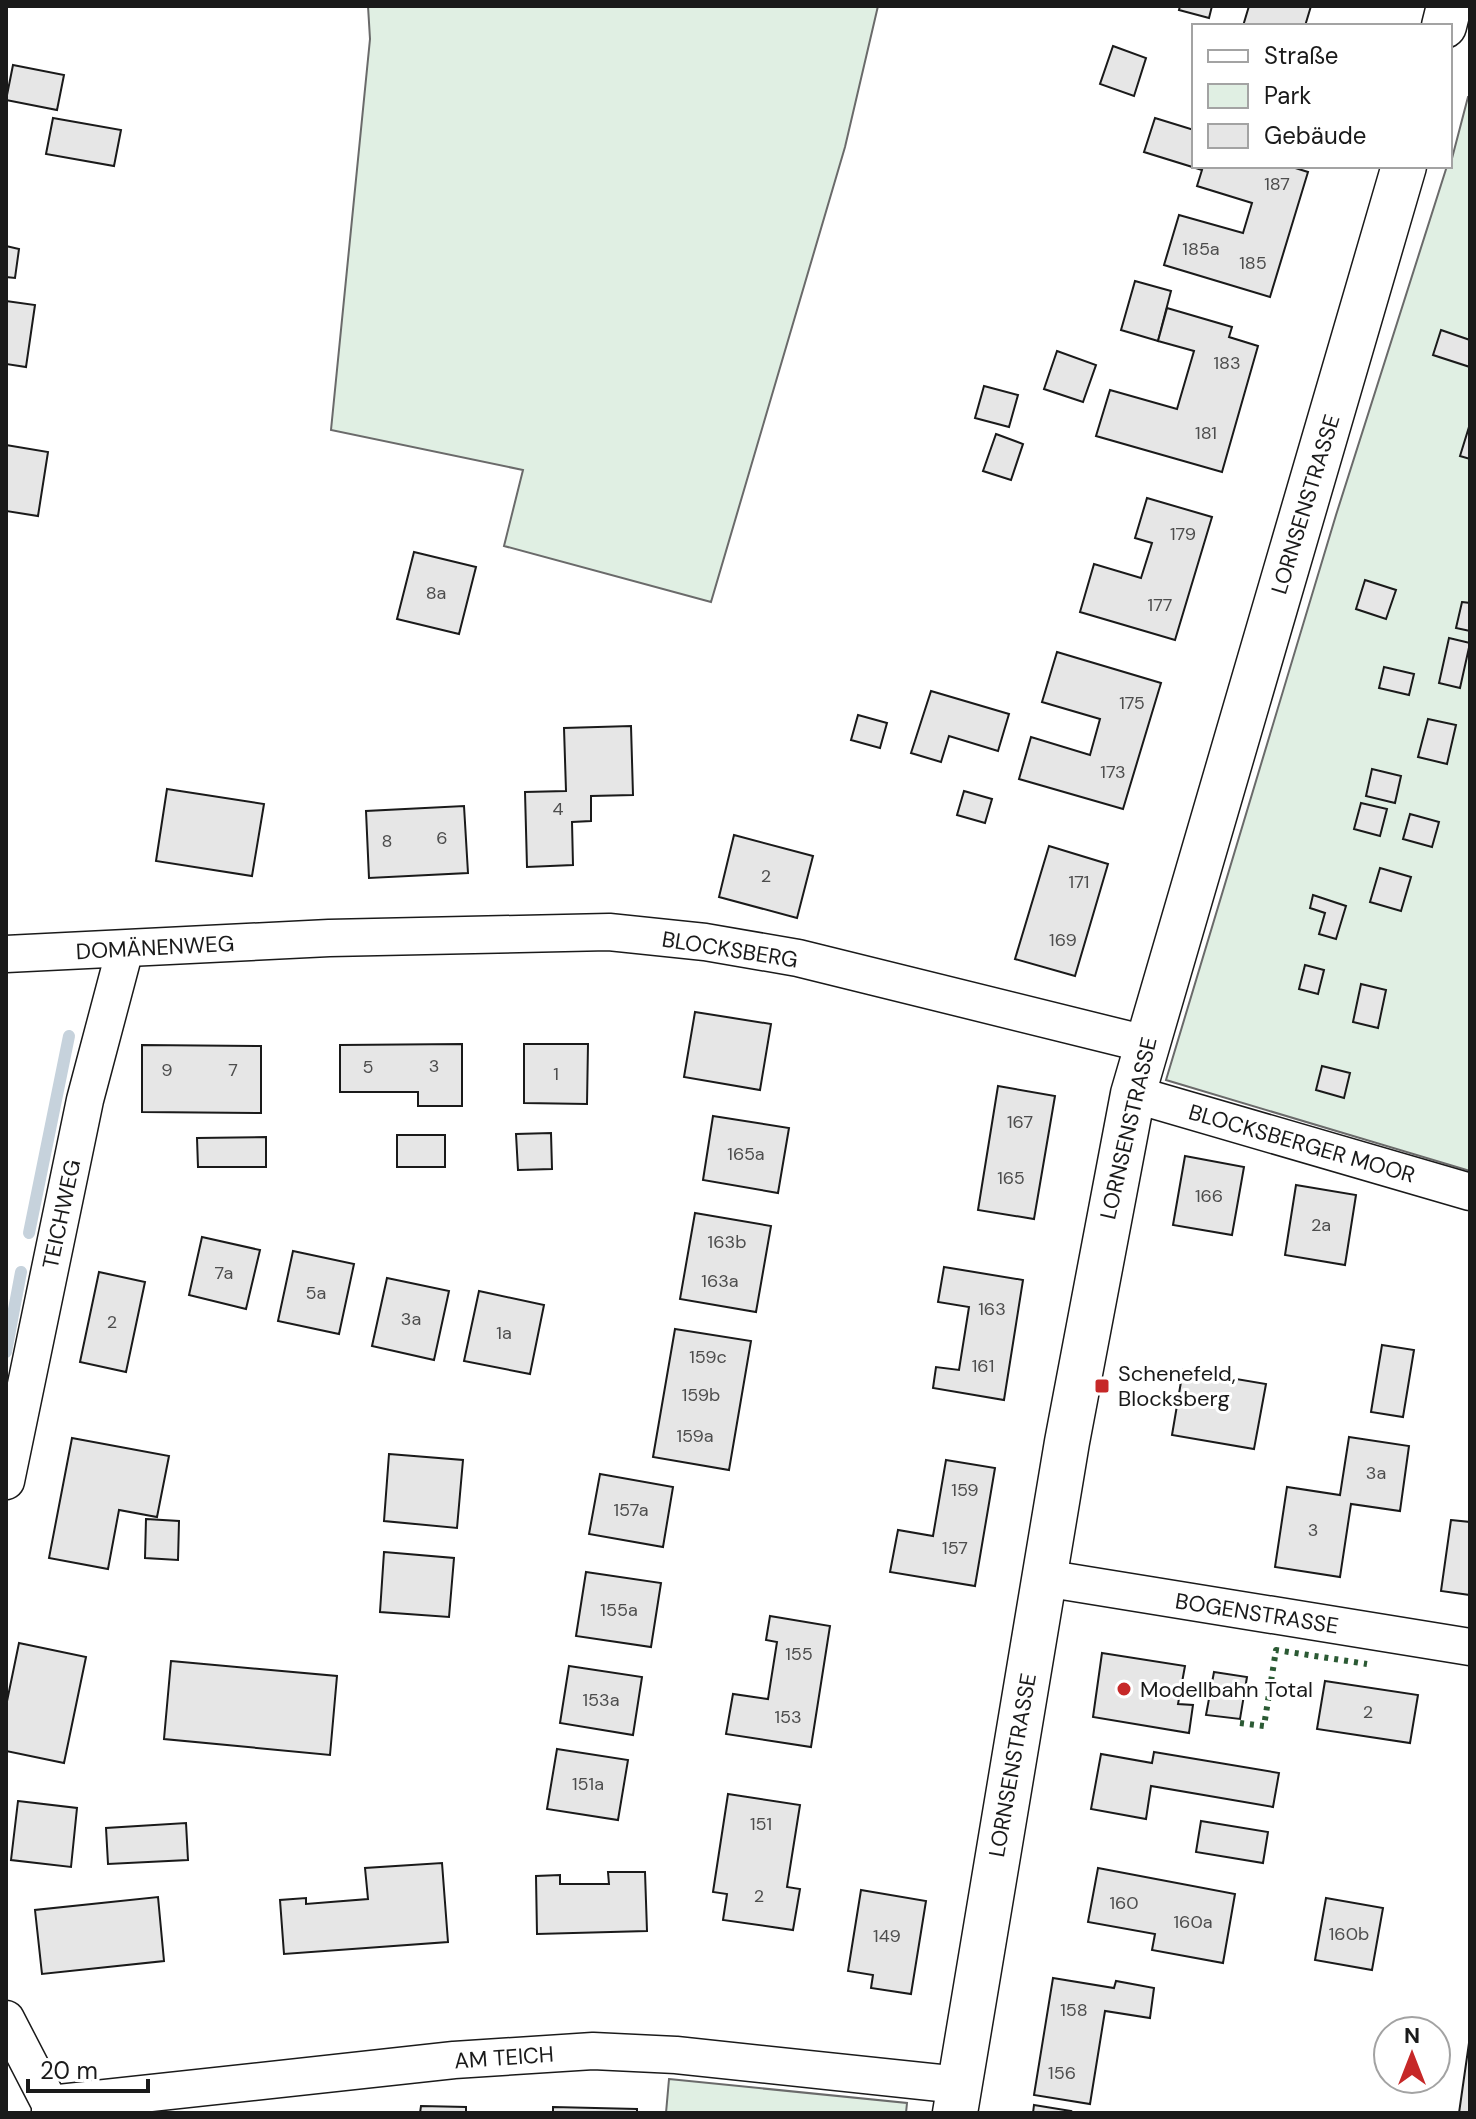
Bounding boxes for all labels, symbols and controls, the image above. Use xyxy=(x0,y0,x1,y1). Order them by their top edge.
legend xyxy=(1192,24,1452,168)
text: Straße xyxy=(1264,40,1338,71)
text: Park xyxy=(1264,80,1311,111)
text: Gebäude xyxy=(1264,120,1366,151)
house number: 187 xyxy=(1264,172,1290,196)
house number: 185a xyxy=(1182,237,1220,261)
house number: 185 xyxy=(1239,251,1267,275)
house number: 183 xyxy=(1213,351,1241,375)
street label: LORNSENSTRASSE xyxy=(1264,411,1347,597)
house number: 181 xyxy=(1195,421,1217,445)
house number: 179 xyxy=(1170,522,1196,546)
house number: 8a xyxy=(426,581,446,605)
house number: 177 xyxy=(1148,593,1172,617)
house number: 175 xyxy=(1119,691,1145,715)
house number: 173 xyxy=(1100,760,1126,784)
house number: 4 xyxy=(553,797,564,821)
house number: 6 xyxy=(436,826,448,850)
house number: 8 xyxy=(382,829,392,853)
house number: 2 xyxy=(761,864,771,888)
house number: 171 xyxy=(1069,870,1089,894)
street label: BLOCKSBERG xyxy=(660,924,800,975)
house number: 169 xyxy=(1049,928,1077,952)
street label: DOMÄNENWEG xyxy=(75,929,235,966)
street label: LORNSENSTRASSE xyxy=(1093,1034,1164,1222)
house number: 3 xyxy=(429,1054,439,1078)
house number: 5 xyxy=(363,1055,373,1079)
house number: 9 xyxy=(161,1058,173,1082)
house number: 7 xyxy=(228,1058,238,1082)
house number: 1 xyxy=(553,1062,559,1086)
street label: BLOCKSBERGER MOOR xyxy=(1185,1097,1418,1190)
house number: 167 xyxy=(1007,1110,1033,1134)
house number: 165a xyxy=(727,1142,765,1166)
street label: TEICHWEG xyxy=(36,1157,87,1271)
house number: 165 xyxy=(997,1166,1025,1190)
house number: 166 xyxy=(1195,1184,1223,1208)
house number: 2a xyxy=(1311,1213,1331,1237)
house number: 163b xyxy=(708,1230,746,1254)
house number: 7a xyxy=(215,1261,233,1285)
house number: 163a xyxy=(701,1269,739,1293)
house number: 5a xyxy=(306,1281,326,1305)
house number: 163 xyxy=(978,1297,1006,1321)
house number: 3a xyxy=(401,1307,421,1331)
house number: 2 xyxy=(107,1310,117,1334)
house number: 1a xyxy=(496,1321,512,1345)
house number: 159c xyxy=(689,1345,727,1369)
house number: 161 xyxy=(972,1354,994,1378)
place label: Schenefeld, Blocksberg xyxy=(1118,1359,1236,1413)
marker: Schenefeld, Blocksberg xyxy=(1093,1377,1111,1395)
house number: 159b xyxy=(682,1383,720,1407)
house number: 159a xyxy=(676,1424,714,1448)
house number: 3a xyxy=(1366,1461,1386,1485)
house number: 159 xyxy=(951,1478,979,1502)
house number: 157a xyxy=(613,1498,649,1522)
house number: 3 xyxy=(1308,1518,1318,1542)
house number: 157 xyxy=(942,1536,968,1560)
street label: BOGENSTRASSE xyxy=(1173,1586,1341,1641)
house number: 155a xyxy=(600,1598,638,1622)
house number: 155 xyxy=(785,1642,813,1666)
street label: LORNSENSTRASSE xyxy=(982,1671,1043,1859)
place label: Modellbahn Total xyxy=(1140,1675,1313,1704)
marker: Modellbahn Total xyxy=(1115,1680,1133,1698)
house number: 153a xyxy=(582,1688,620,1712)
house number: 2 xyxy=(1363,1700,1373,1724)
house number: 153 xyxy=(774,1705,802,1729)
house number: 151a xyxy=(572,1772,604,1796)
house number: 151 xyxy=(750,1812,772,1836)
house number: 2 xyxy=(754,1884,764,1908)
house number: 160 xyxy=(1109,1891,1139,1915)
house number: 160a xyxy=(1173,1910,1213,1934)
house number: 160b xyxy=(1329,1922,1369,1946)
house number: 149 xyxy=(873,1924,901,1948)
house number: 158 xyxy=(1060,1998,1088,2022)
north arrow xyxy=(1372,2015,1452,2095)
text: N xyxy=(1404,2021,1420,2050)
street label: AM TEICH xyxy=(453,2040,555,2075)
scale bar xyxy=(28,2043,148,2093)
text: 20 m xyxy=(40,2055,98,2086)
house number: 156 xyxy=(1048,2061,1076,2085)

